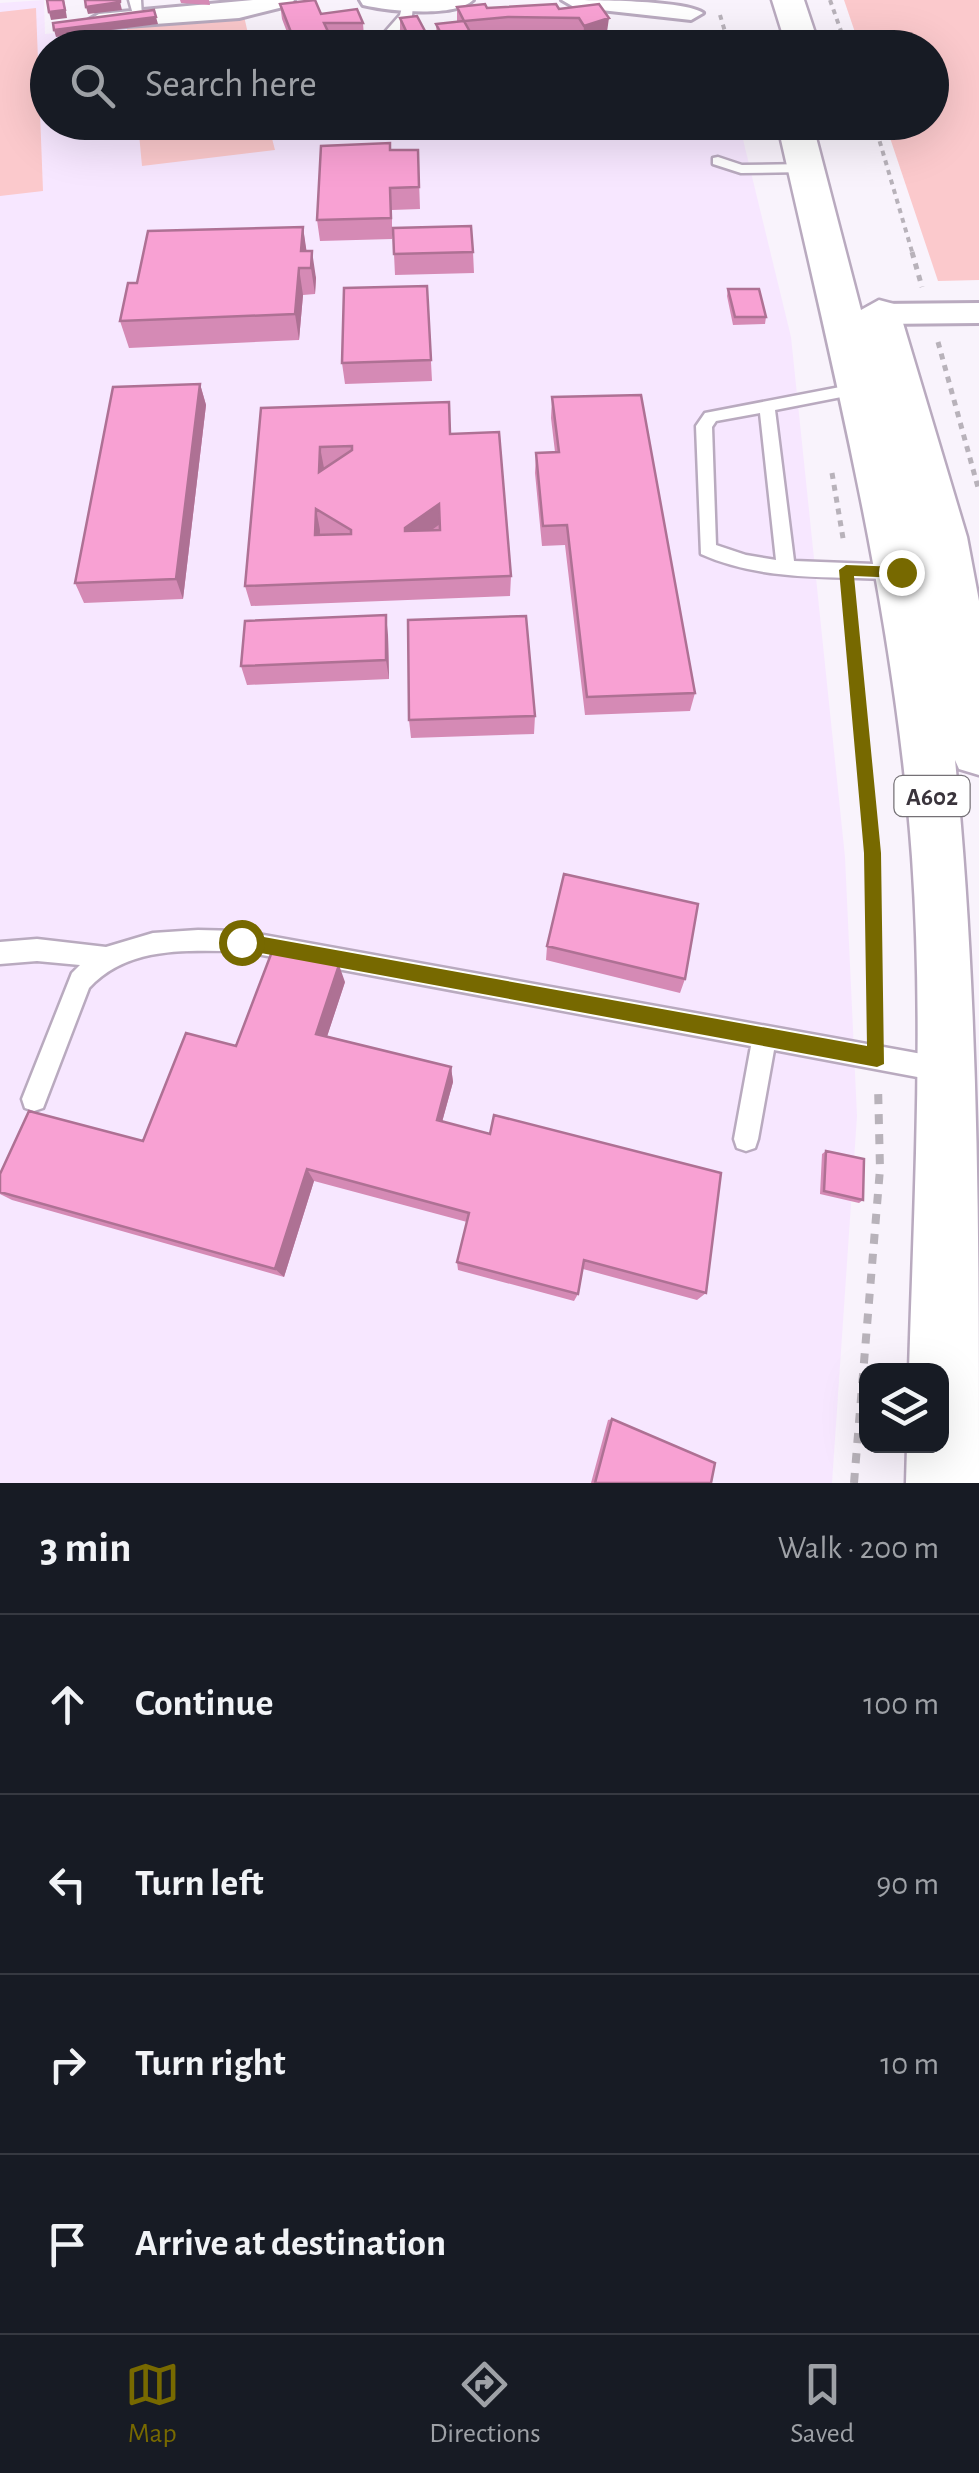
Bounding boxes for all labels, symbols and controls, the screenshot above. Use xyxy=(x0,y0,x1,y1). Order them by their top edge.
search box xyxy=(30,30,949,140)
icon: search xyxy=(65,58,120,113)
text: Search here xyxy=(145,66,317,104)
route end xyxy=(879,550,925,596)
road number: A602 xyxy=(894,776,970,816)
route start xyxy=(219,920,265,966)
map controls xyxy=(859,1363,949,1453)
button: layers xyxy=(859,1363,949,1453)
text: 3 min xyxy=(40,1527,132,1569)
text: Walk · 200 m xyxy=(778,1532,939,1564)
icon: ahead xyxy=(40,1677,95,1732)
text: Continue xyxy=(135,1685,273,1723)
text: 100 m xyxy=(863,1688,939,1720)
icon: left xyxy=(40,1857,95,1912)
text: Turn left xyxy=(135,1865,263,1903)
text: 90 m xyxy=(876,1868,939,1900)
icon: right xyxy=(40,2037,95,2092)
text: Turn right xyxy=(135,2045,285,2083)
text: 10 m xyxy=(880,2048,939,2080)
icon: arrive xyxy=(40,2217,95,2272)
text: Arrive at destination xyxy=(135,2225,446,2263)
tab: Map xyxy=(125,2357,180,2451)
tab: Directions xyxy=(429,2357,541,2451)
tab: Saved xyxy=(790,2357,854,2451)

